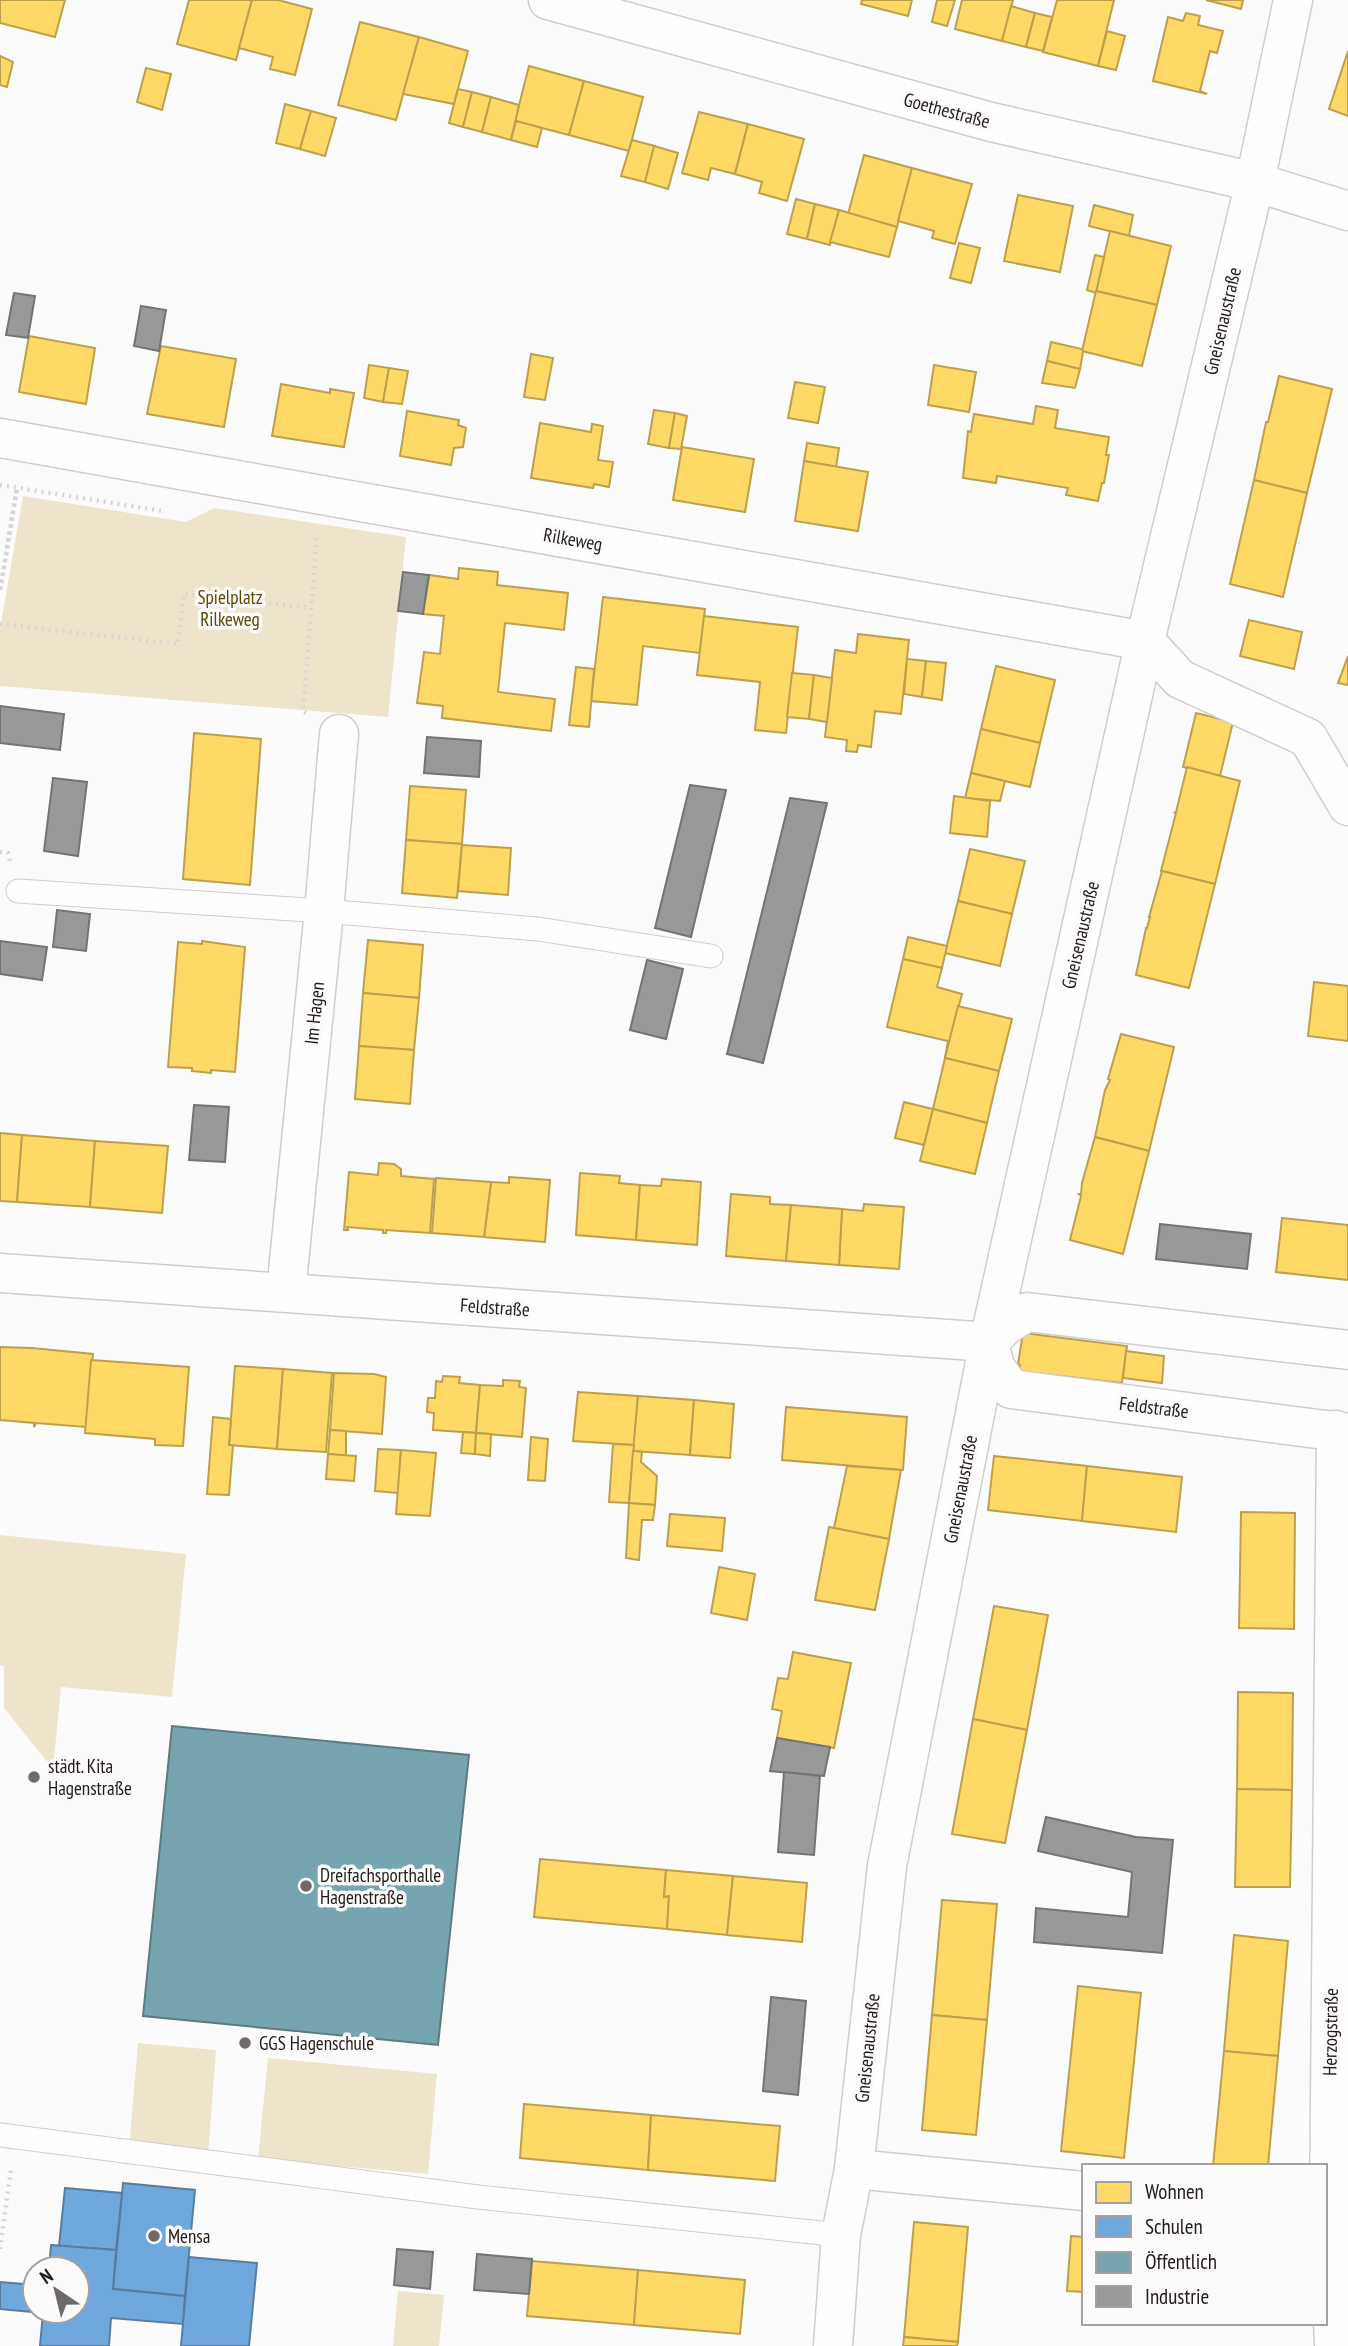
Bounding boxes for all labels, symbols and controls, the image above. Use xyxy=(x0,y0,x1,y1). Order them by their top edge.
street label: Goethestraße xyxy=(901,87,993,133)
street label: Gneisenaustraße xyxy=(1198,265,1246,377)
street label: Rilkeweg xyxy=(542,522,604,556)
park label: Spielplatz Rilkeweg xyxy=(197,585,263,631)
street label: Gneisenaustraße xyxy=(1056,879,1104,991)
street label: Im Hagen xyxy=(299,980,329,1046)
street label: Feldstraße xyxy=(459,1293,531,1321)
street label: Feldstraße xyxy=(1118,1391,1190,1423)
street label: Gneisenaustraße xyxy=(938,1433,982,1545)
place label: städt. Kita Hagenstraße xyxy=(48,1754,132,1800)
marker: städt. Kita Hagenstraße xyxy=(26,1769,42,1785)
place label: Dreifachsporthalle Hagenstraße xyxy=(320,1863,441,1909)
marker: Dreifachsporthalle Hagenstraße xyxy=(298,1878,314,1894)
street label: Herzogstraße xyxy=(1317,1988,1343,2076)
street label: Gneisenaustraße xyxy=(849,1992,885,2104)
place label: GGS Hagenschule xyxy=(259,2031,374,2055)
marker: GGS Hagenschule xyxy=(237,2035,253,2051)
legend xyxy=(1082,2164,1327,2325)
text: Wohnen xyxy=(1145,2178,1204,2205)
text: Schulen xyxy=(1145,2213,1203,2240)
place label: Mensa xyxy=(168,2224,210,2248)
marker: Mensa xyxy=(146,2228,162,2244)
text: Öffentlich xyxy=(1145,2248,1217,2275)
north arrow xyxy=(21,2255,91,2325)
text: N xyxy=(35,2263,57,2289)
text: Industrie xyxy=(1145,2283,1209,2310)

